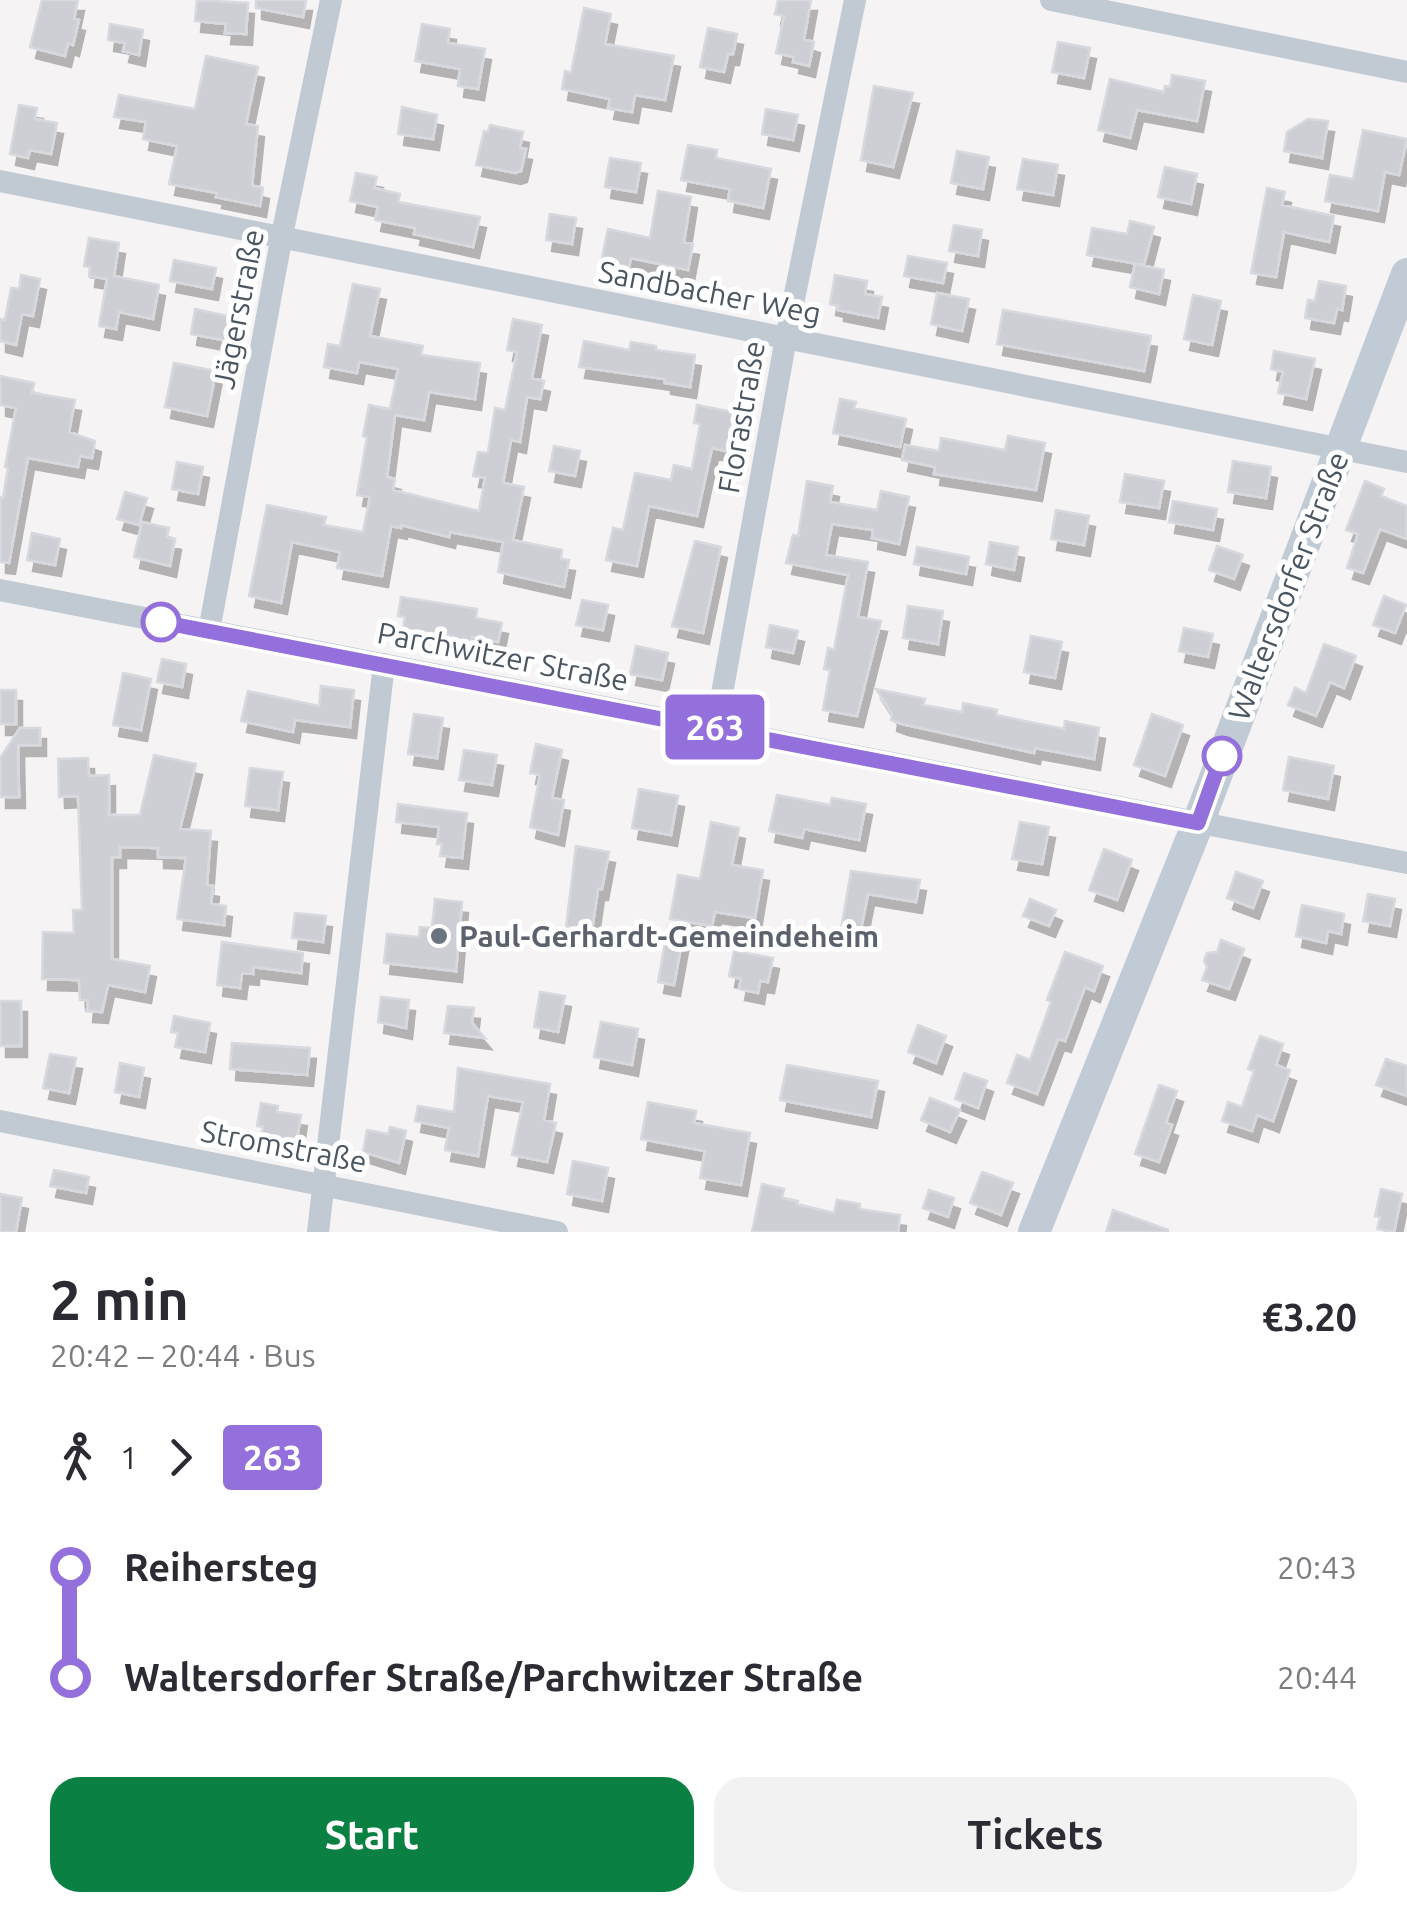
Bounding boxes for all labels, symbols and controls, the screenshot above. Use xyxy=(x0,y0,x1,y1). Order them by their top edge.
street label: Jägerstraße xyxy=(206,226,270,392)
street label: Sandbacher Weg xyxy=(596,254,824,330)
street label: Florastraße xyxy=(711,338,771,496)
street label: Waltersdorfer Straße xyxy=(1221,447,1355,725)
unlabelled marker xyxy=(142,603,180,641)
street label: Parchwitzer Straße xyxy=(375,615,631,697)
line badge: 263 xyxy=(658,694,772,760)
text: 263 xyxy=(685,707,745,747)
unlabelled marker xyxy=(1203,737,1241,775)
place label: Paul-Gerhardt-Gemeindeheim xyxy=(459,919,879,953)
marker: Paul-Gerhardt-Gemeindeheim xyxy=(428,925,450,947)
street label: Stromstraße xyxy=(198,1113,370,1179)
text: 2 min xyxy=(50,1269,189,1330)
text: €3.20 xyxy=(1262,1296,1357,1338)
text: 20:42 – 20:44 · Bus xyxy=(50,1337,316,1373)
icon: walk xyxy=(50,1430,105,1485)
icon: forward xyxy=(153,1430,208,1485)
text: 263 xyxy=(243,1437,302,1477)
text: 1 xyxy=(120,1439,138,1475)
text: Reihersteg xyxy=(124,1546,318,1588)
text: 20:43 xyxy=(1277,1549,1357,1585)
text: Waltersdorfer Straße/Parchwitzer Straße xyxy=(124,1656,863,1698)
text: 20:44 xyxy=(1277,1659,1357,1695)
button: Start xyxy=(50,1777,694,1892)
button: Tickets xyxy=(714,1777,1357,1892)

